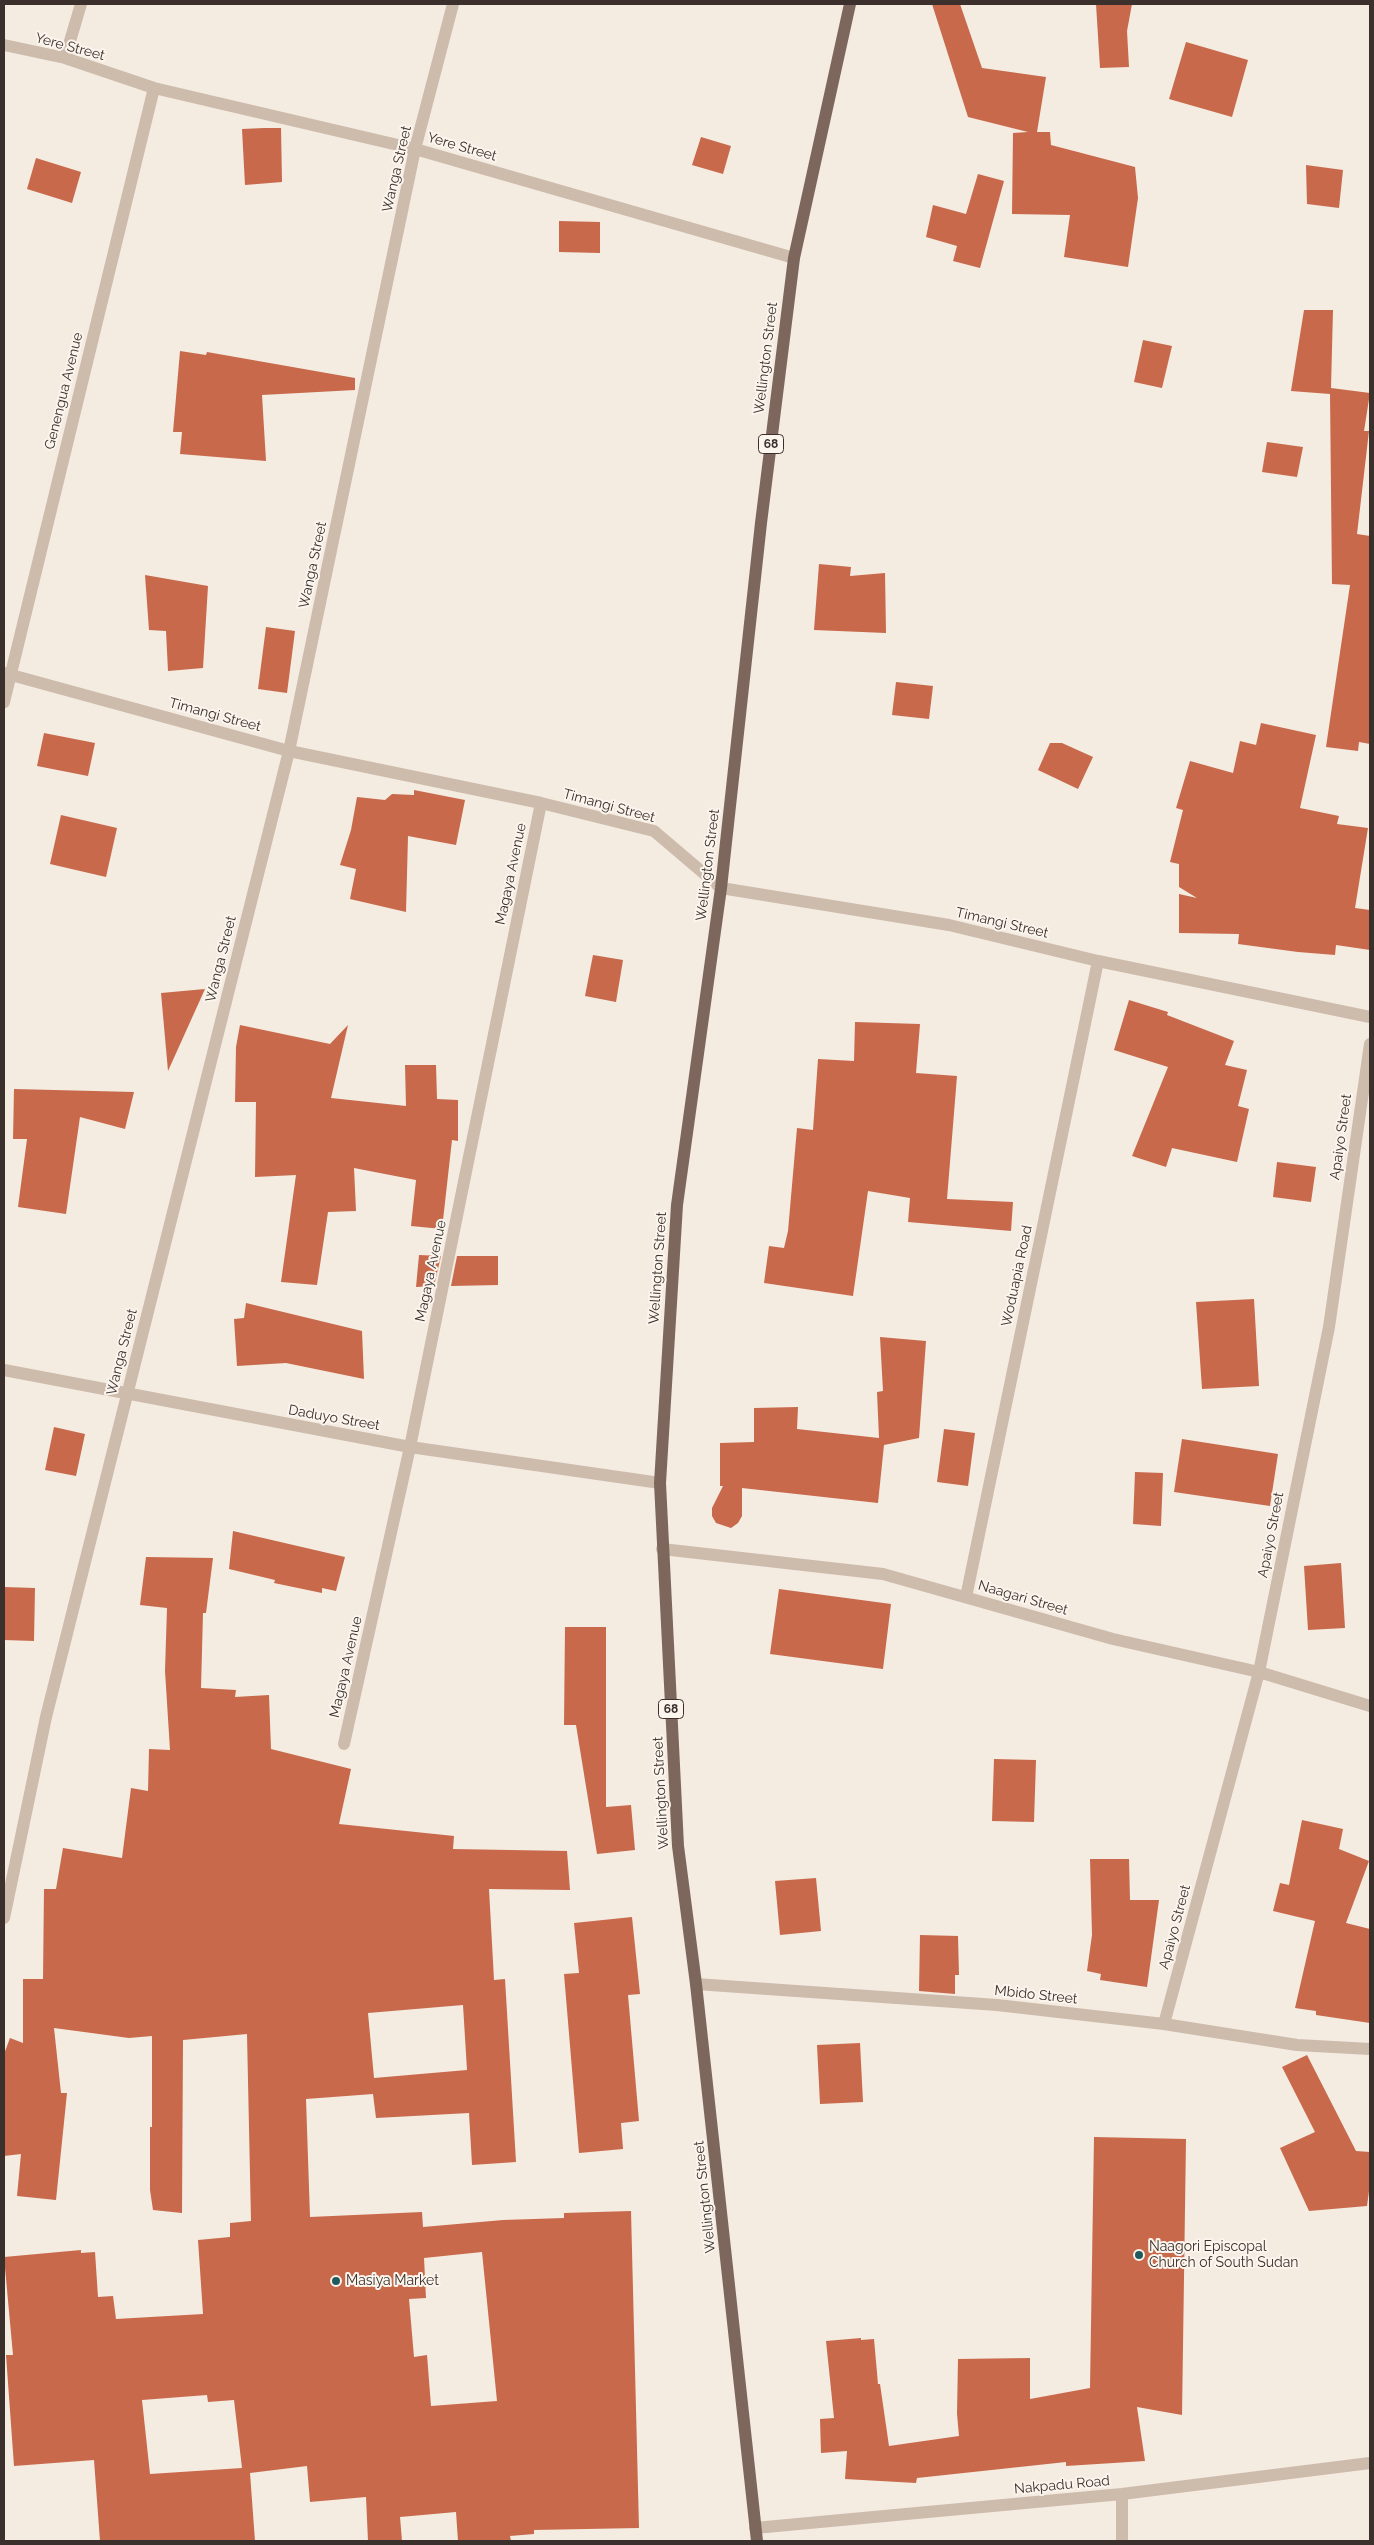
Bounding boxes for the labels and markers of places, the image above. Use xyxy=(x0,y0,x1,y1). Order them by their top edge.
place label: Naagori Episcopal Church of South Sudan xyxy=(1149,2239,1298,2272)
marker: Naagori Episcopal Church of South Sudan xyxy=(1133,2249,1145,2261)
place label: Masiya Market xyxy=(346,2273,439,2289)
marker: Masiya Market xyxy=(330,2275,342,2287)

